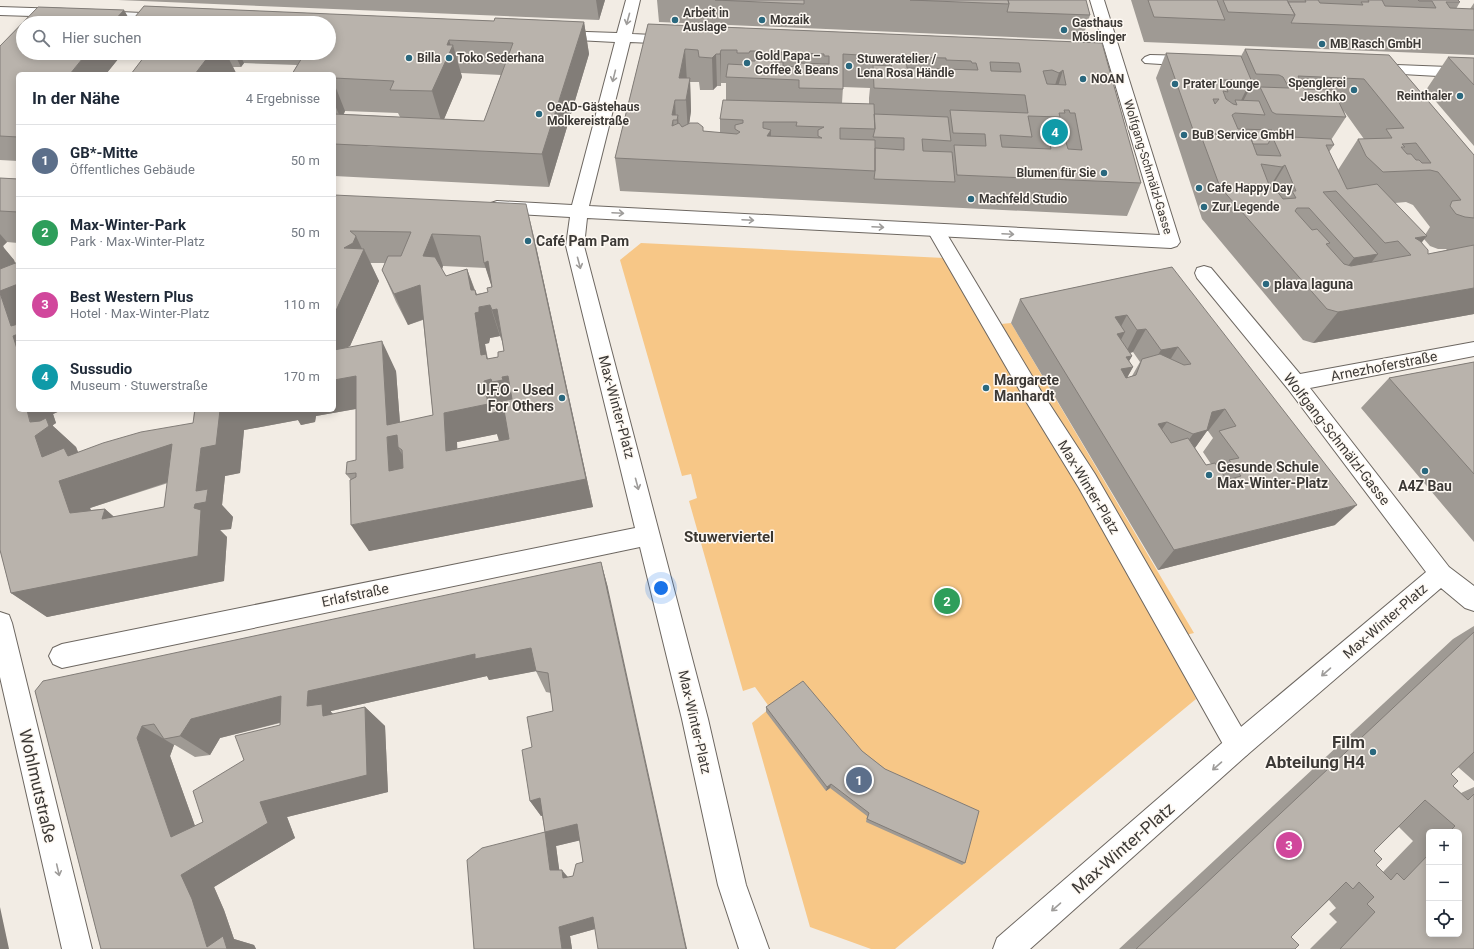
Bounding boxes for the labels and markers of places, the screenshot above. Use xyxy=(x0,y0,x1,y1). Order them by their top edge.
place label: Arbeit in Auslage xyxy=(683,6,729,34)
place label: Mozaik xyxy=(770,13,810,27)
marker: Arbeit in Auslage xyxy=(670,15,680,25)
marker: Mozaik xyxy=(757,15,767,25)
place label: Gasthaus Möslinger xyxy=(1072,16,1127,44)
marker: Gasthaus Möslinger xyxy=(1059,25,1069,35)
place label: MB Rasch GmbH xyxy=(1330,37,1421,51)
marker: MB Rasch GmbH xyxy=(1317,39,1327,49)
place label: Gold Papa – Coffee & Beans xyxy=(755,49,838,77)
place label: Billa xyxy=(417,51,441,65)
place label: Toko Sederhana xyxy=(457,51,545,65)
place label: Stuweratelier / Lena Rosa Händle xyxy=(857,52,955,80)
marker: Billa xyxy=(404,53,414,63)
marker: Toko Sederhana xyxy=(444,53,454,63)
marker: Gold Papa – Coffee & Beans xyxy=(742,58,752,68)
marker: Stuweratelier / Lena Rosa Händle xyxy=(844,61,854,71)
place label: NOAN xyxy=(1091,72,1124,86)
marker: NOAN xyxy=(1078,74,1088,84)
place label: Spenglerei Jeschko xyxy=(1288,76,1346,104)
place label: Prater Lounge xyxy=(1183,77,1260,91)
marker: Prater Lounge xyxy=(1170,79,1180,89)
marker: Spenglerei Jeschko xyxy=(1349,85,1359,95)
place label: Reinthaler xyxy=(1397,89,1453,103)
marker: Reinthaler xyxy=(1455,91,1465,101)
place label: OeAD-Gästehaus Molkereistraße xyxy=(547,100,640,128)
marker: OeAD-Gästehaus Molkereistraße xyxy=(534,109,544,119)
pin: 4 xyxy=(1042,117,1068,147)
place label: BuB Service GmbH xyxy=(1192,128,1294,142)
marker: BuB Service GmbH xyxy=(1179,130,1189,140)
place label: Blumen für Sie xyxy=(1016,166,1097,180)
marker: Blumen für Sie xyxy=(1099,168,1109,178)
place label: Cafe Happy Day xyxy=(1207,181,1293,195)
marker: Cafe Happy Day xyxy=(1194,183,1204,193)
place label: Machfeld Studio xyxy=(979,192,1068,206)
marker: Machfeld Studio xyxy=(966,194,976,204)
place label: Zur Legende xyxy=(1212,200,1280,214)
marker: Zur Legende xyxy=(1199,202,1209,212)
place label: Café Pam Pam xyxy=(536,233,629,249)
marker: Café Pam Pam xyxy=(523,236,533,246)
place label: plava laguna xyxy=(1274,276,1354,292)
marker: plava laguna xyxy=(1261,279,1271,289)
place label: Margarete Manhardt xyxy=(994,372,1060,404)
place label: U.F.O - Used For Others xyxy=(477,382,554,414)
marker: Margarete Manhardt xyxy=(981,383,991,393)
marker: U.F.O - Used For Others xyxy=(557,393,567,403)
place label: Gesunde Schule Max-Winter-Platz xyxy=(1217,459,1328,491)
marker: A4Z Bau xyxy=(1420,466,1430,476)
marker: Gesunde Schule Max-Winter-Platz xyxy=(1204,470,1214,480)
place label: A4Z Bau xyxy=(1398,478,1452,494)
pin: 2 xyxy=(934,586,960,616)
place label: Film Abteilung H4 xyxy=(1265,732,1365,772)
marker: Film Abteilung H4 xyxy=(1368,747,1378,757)
pin: 1 xyxy=(846,765,872,795)
pin: 3 xyxy=(1276,830,1302,860)

